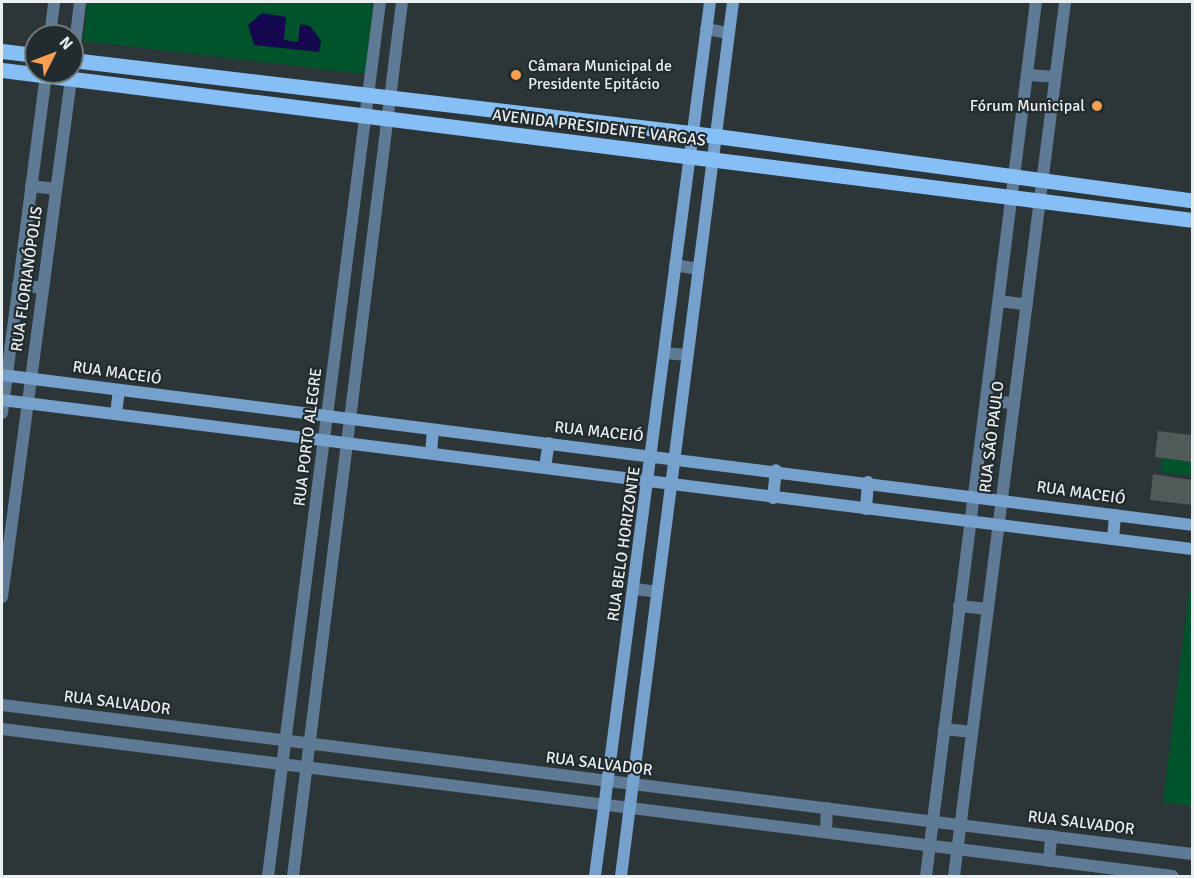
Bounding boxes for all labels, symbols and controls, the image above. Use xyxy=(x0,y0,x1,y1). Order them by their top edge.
north arrow xyxy=(24,24,84,84)
text: N xyxy=(55,32,77,54)
place label: Câmara Municipal de Presidente Epitácio xyxy=(528,56,672,94)
marker: Câmara Municipal de Presidente Epitácio xyxy=(509,68,523,82)
place label: Fórum Municipal xyxy=(970,96,1085,116)
marker: Fórum Municipal xyxy=(1090,99,1104,113)
street label: AVENIDA PRESIDENTE VARGAS xyxy=(491,105,707,151)
street label: RUA FLORIANÓPOLIS xyxy=(7,205,47,353)
street label: RUA MACEIÓ xyxy=(71,357,163,389)
street label: RUA PORTO ALEGRE xyxy=(290,367,326,507)
street label: RUA SÃO PAULO xyxy=(976,380,1008,494)
street label: RUA MACEIÓ xyxy=(553,418,645,446)
street label: RUA BELO HORIZONTE xyxy=(604,465,644,623)
street label: RUA MACEIÓ xyxy=(1035,477,1127,509)
street label: RUA SALVADOR xyxy=(63,687,171,719)
street label: RUA SALVADOR xyxy=(545,748,653,780)
street label: RUA SALVADOR xyxy=(1027,807,1135,839)

